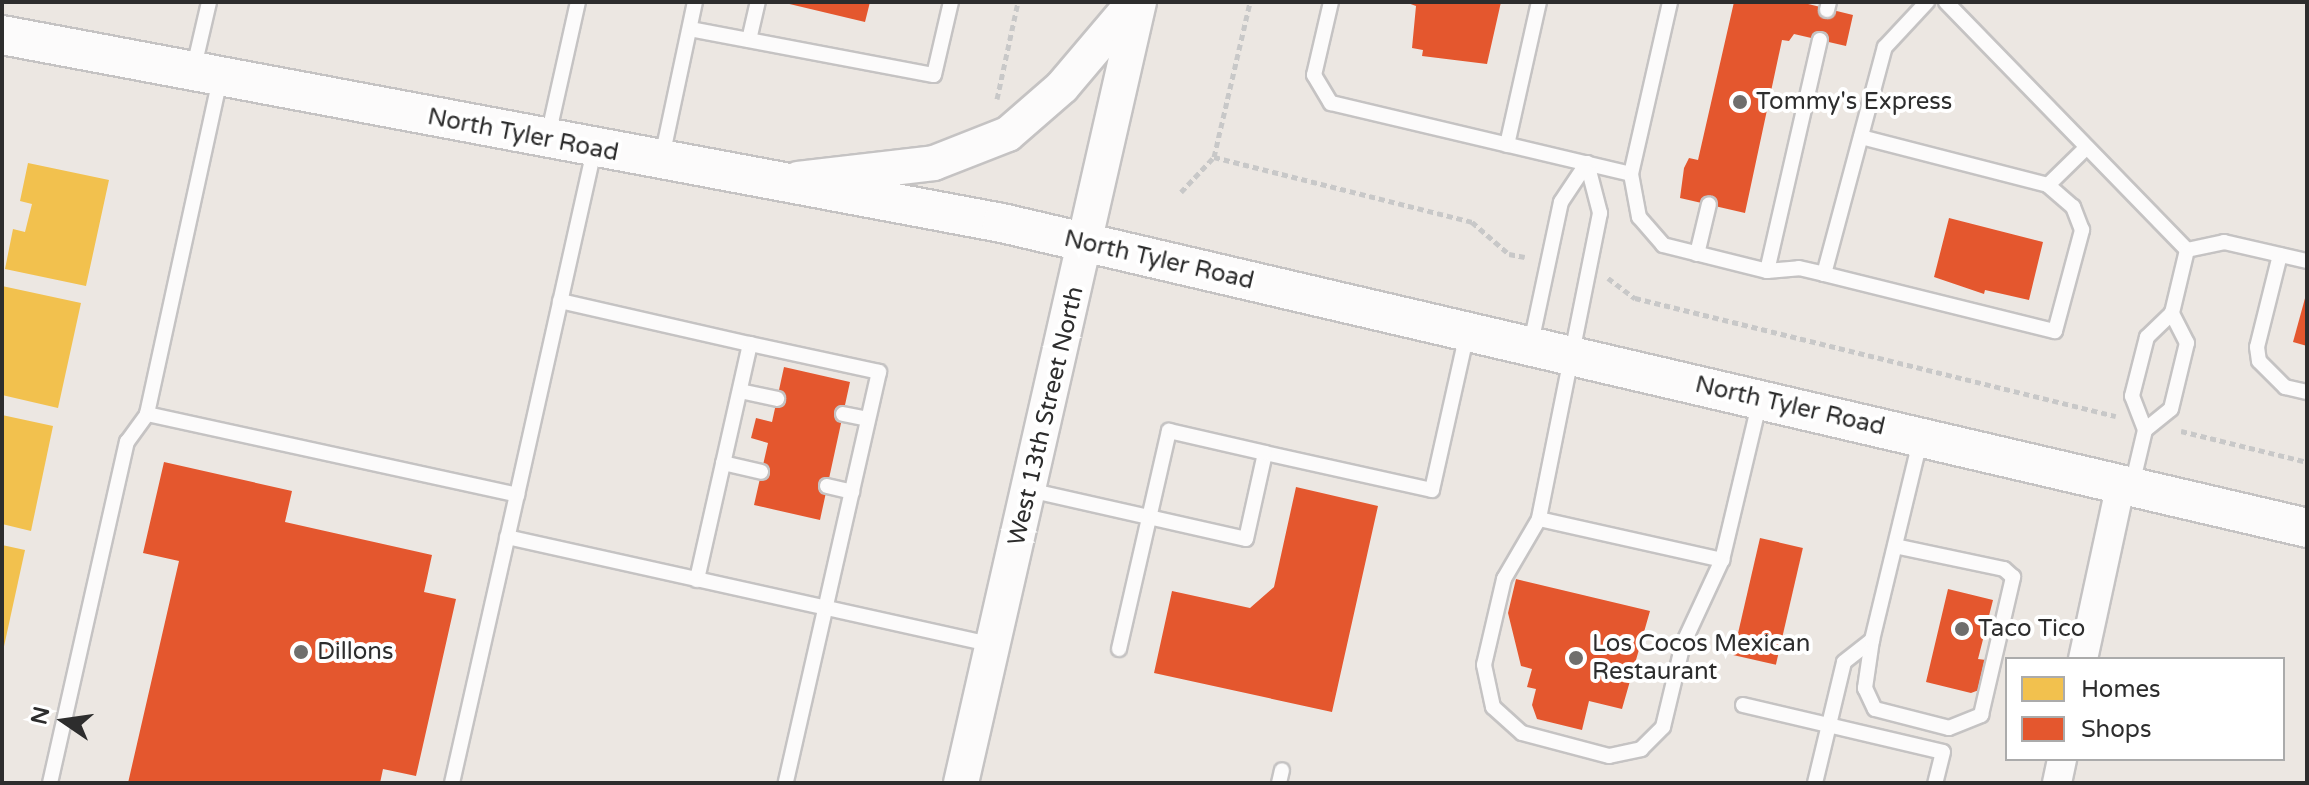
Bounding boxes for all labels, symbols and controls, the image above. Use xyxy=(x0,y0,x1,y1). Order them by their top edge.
place label: Tommy's Express xyxy=(1756,88,1952,116)
marker: Tommy's Express xyxy=(1731,93,1749,111)
street label: North Tyler Road xyxy=(425,102,621,168)
street label: North Tyler Road xyxy=(1061,224,1257,296)
street label: West 13th Street North xyxy=(1002,284,1090,548)
street label: North Tyler Road xyxy=(1692,370,1888,442)
place label: Taco Tico xyxy=(1978,615,2085,643)
marker: Taco Tico xyxy=(1953,620,1971,638)
place label: Los Cocos Mexican Restaurant xyxy=(1592,630,1810,686)
place label: Dillons xyxy=(317,638,393,666)
marker: Dillons xyxy=(292,643,310,661)
marker: Los Cocos Mexican Restaurant xyxy=(1567,649,1585,667)
legend xyxy=(2005,657,2285,761)
text: Homes xyxy=(2081,675,2161,704)
north arrow xyxy=(24,681,104,761)
text: N xyxy=(26,704,55,727)
text: Shops xyxy=(2081,715,2151,744)

